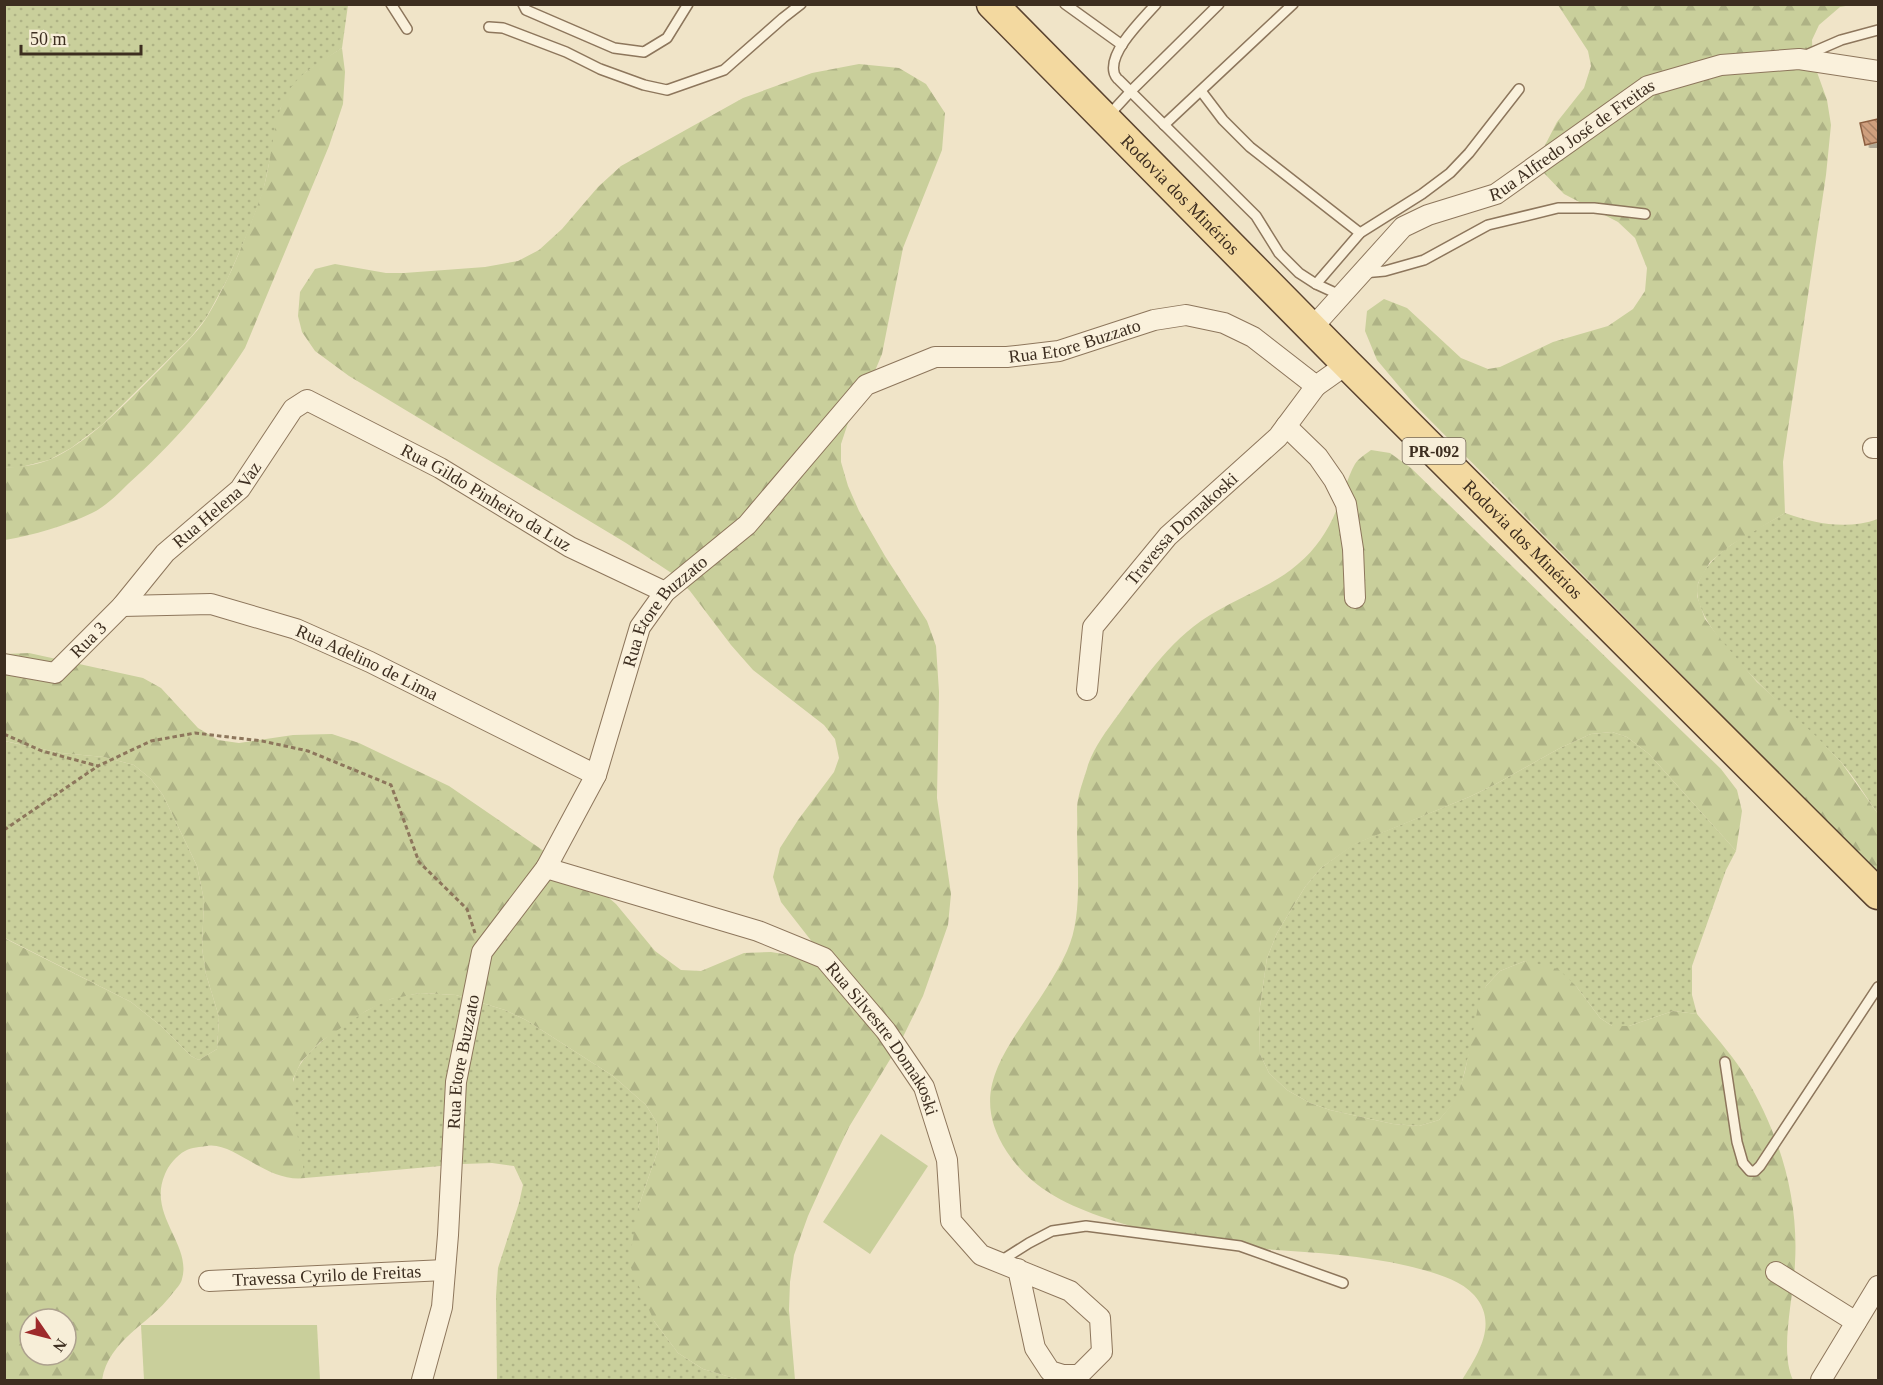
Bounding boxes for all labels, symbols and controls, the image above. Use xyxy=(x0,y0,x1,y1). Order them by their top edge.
scale bar xyxy=(21,18,141,56)
text: 50 m xyxy=(30,29,67,49)
street label: Rua Alfredo José de Freitas xyxy=(1487,75,1657,205)
street label: Rodovia dos Minérios xyxy=(1117,131,1244,259)
street label: Rua Etore Buzzato xyxy=(1007,315,1143,367)
road number: PR-092 xyxy=(1402,438,1466,464)
street label: Rua Gildo Pinheiro da Luz xyxy=(398,440,575,555)
street label: Rua Helena Vaz xyxy=(169,458,265,552)
street label: Travessa Domakoski xyxy=(1122,468,1242,589)
street label: Rodovia dos Minérios xyxy=(1459,476,1587,603)
street label: Rua Etore Buzzato xyxy=(619,552,711,669)
street label: Rua 3 xyxy=(66,618,110,662)
street label: Rua Adelino de Lima xyxy=(293,620,441,704)
street label: Rua Silvestre Domakoski xyxy=(822,958,942,1118)
street label: Rua Etore Buzzato xyxy=(444,993,483,1130)
street label: Travessa Cyrilo de Freitas xyxy=(232,1261,422,1290)
north arrow xyxy=(18,1307,78,1367)
text: N xyxy=(49,1336,70,1355)

